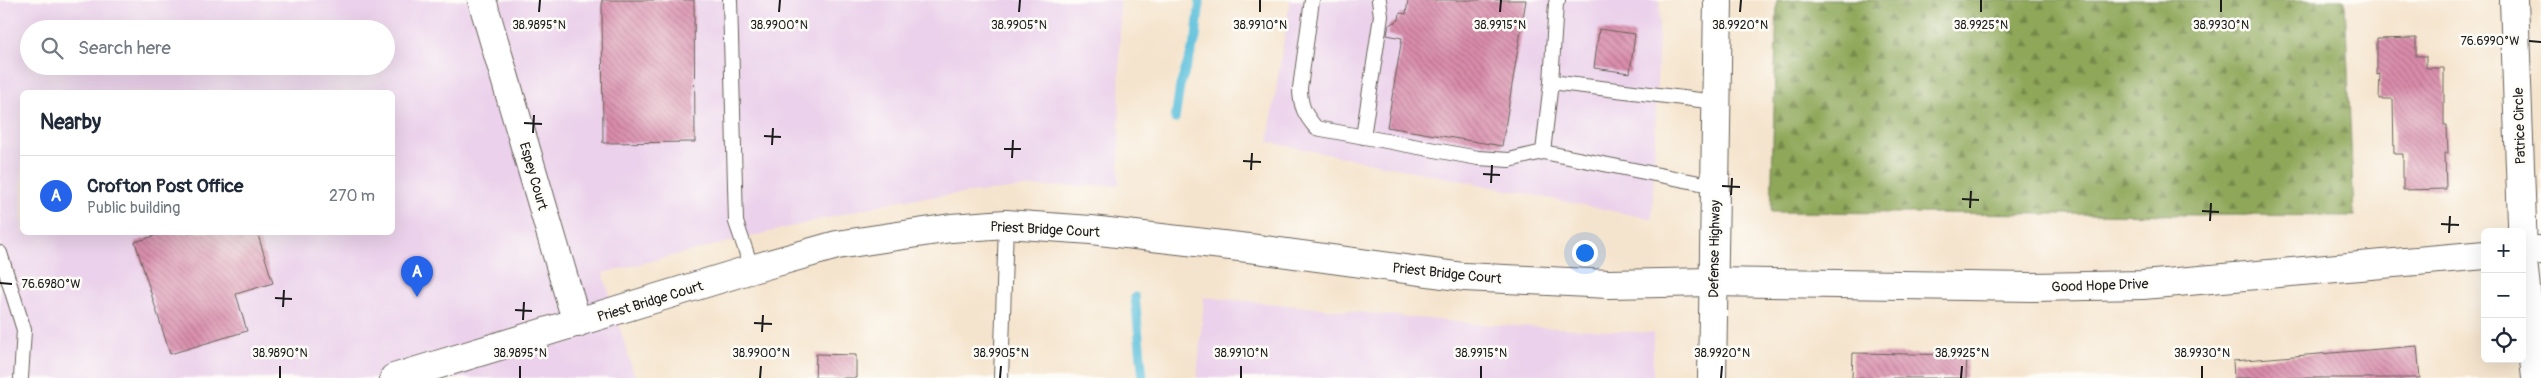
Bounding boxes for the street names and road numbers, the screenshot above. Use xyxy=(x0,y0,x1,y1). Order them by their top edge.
street label: Patrice Circle xyxy=(2510,87,2529,165)
street label: Espey Court xyxy=(516,140,551,212)
street label: Defense Highway xyxy=(1705,200,1724,298)
street label: Priest Bridge Court xyxy=(990,218,1101,241)
street label: Priest Bridge Court xyxy=(1391,259,1503,288)
street label: Good Hope Drive xyxy=(2051,275,2149,296)
street label: Priest Bridge Court xyxy=(595,277,705,326)

